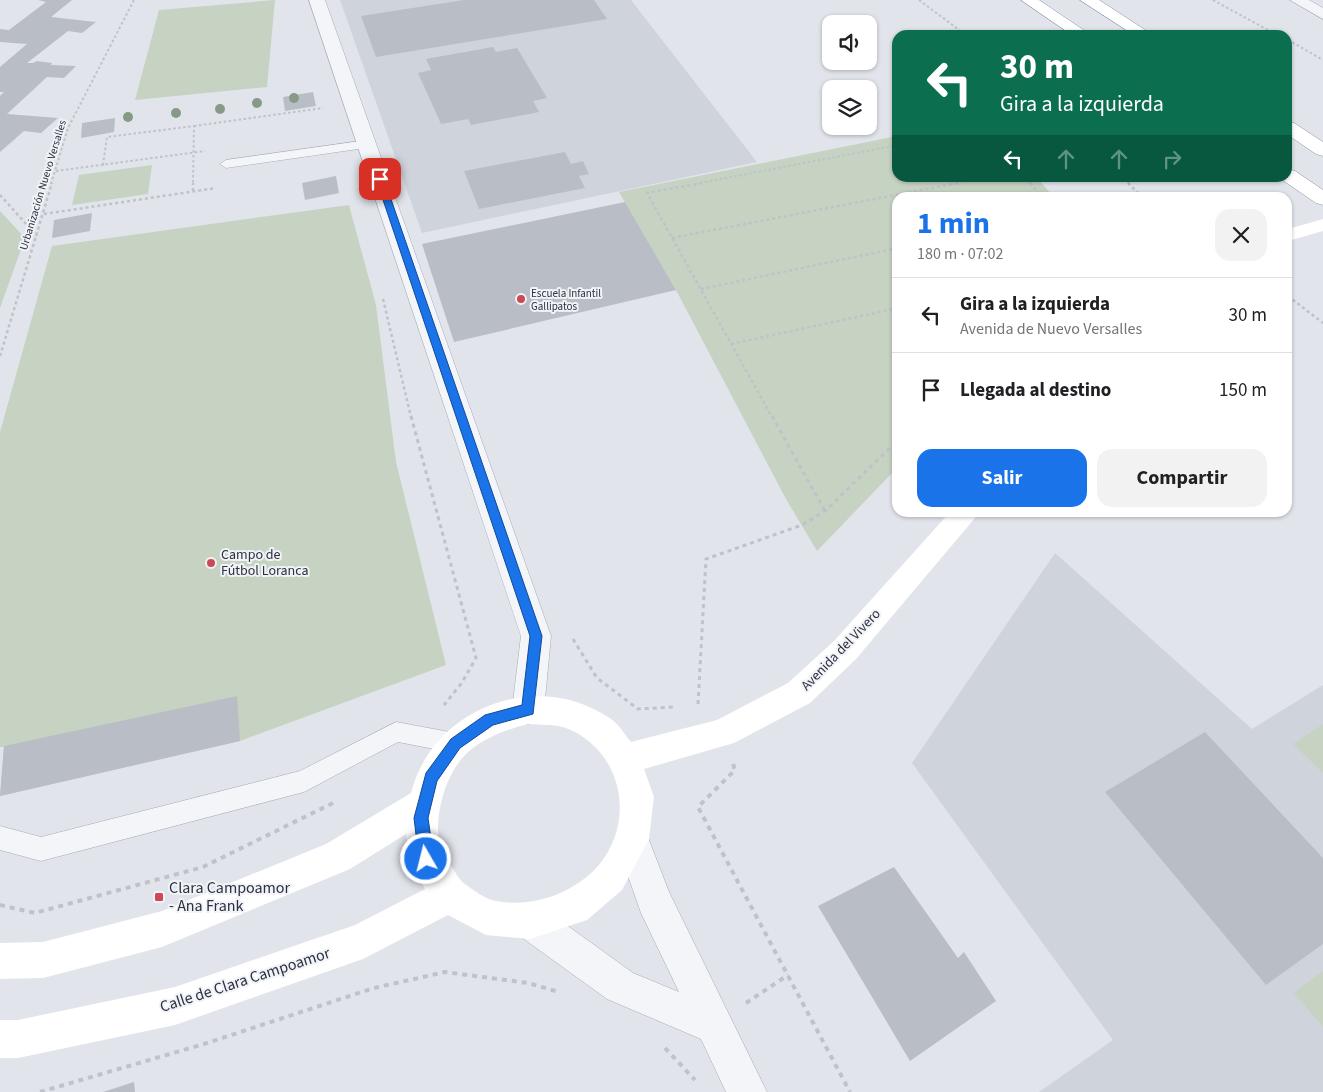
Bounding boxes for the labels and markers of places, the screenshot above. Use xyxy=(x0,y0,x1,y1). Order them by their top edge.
pin xyxy=(359,158,401,200)
place label: Escuela Infantil Gallipatos xyxy=(531,286,601,314)
marker: Escuela Infantil Gallipatos xyxy=(515,293,527,305)
place label: Campo de Fútbol Loranca xyxy=(221,545,309,581)
marker: Campo de Fútbol Loranca xyxy=(205,557,217,569)
place label: Clara Campoamor - Ana Frank xyxy=(169,877,291,917)
marker: Clara Campoamor - Ana Frank xyxy=(153,891,165,903)

